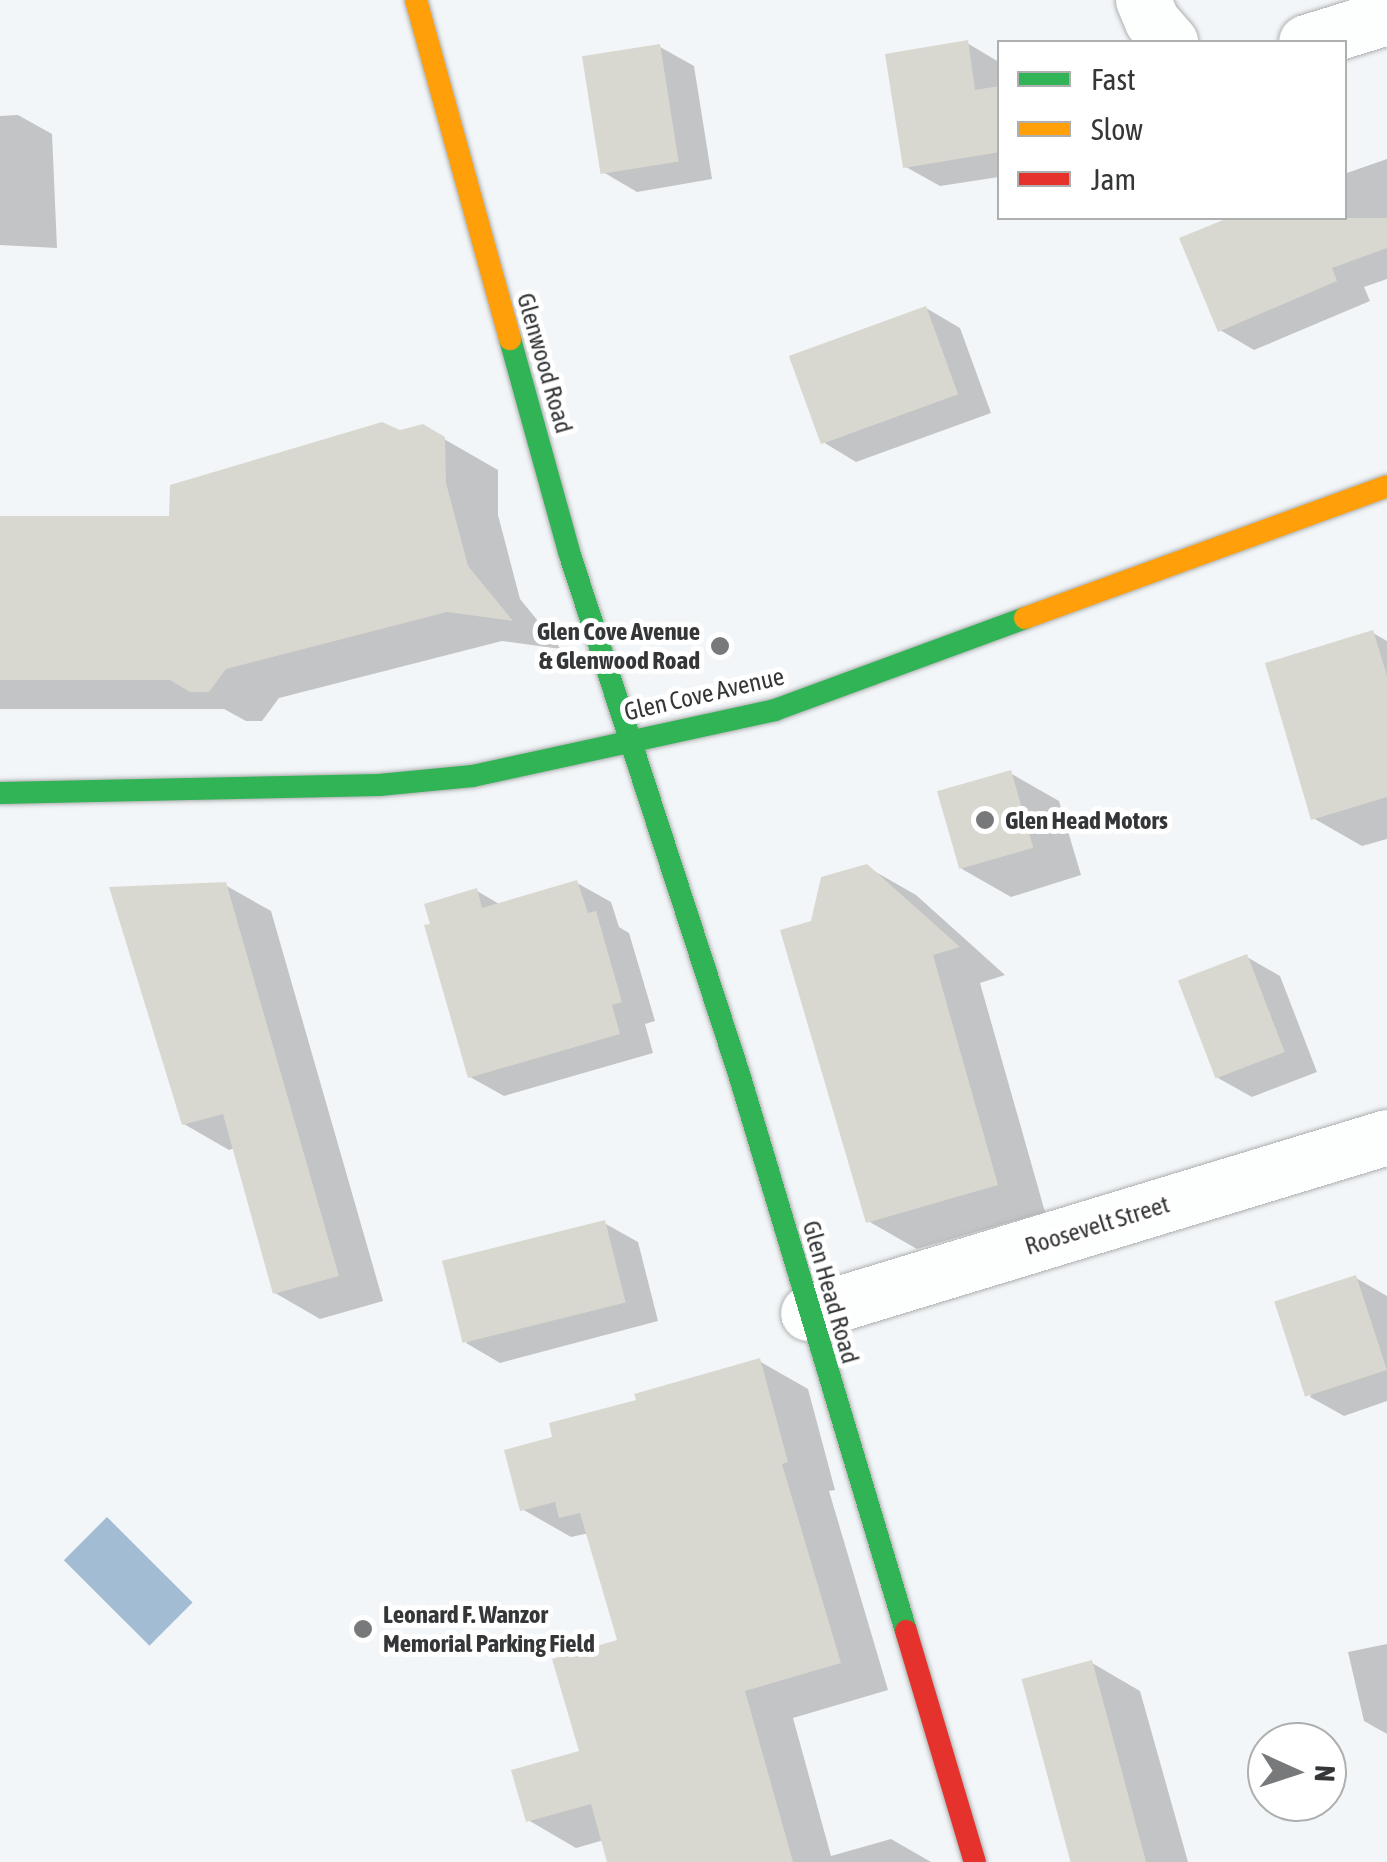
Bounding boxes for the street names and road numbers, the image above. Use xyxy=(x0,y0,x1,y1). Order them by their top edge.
street label: Glenwood Road xyxy=(511,290,579,436)
street label: Glen Cove Avenue xyxy=(621,661,787,727)
street label: Roosevelt Street xyxy=(1021,1189,1173,1261)
street label: Glen Head Road xyxy=(796,1217,866,1367)

